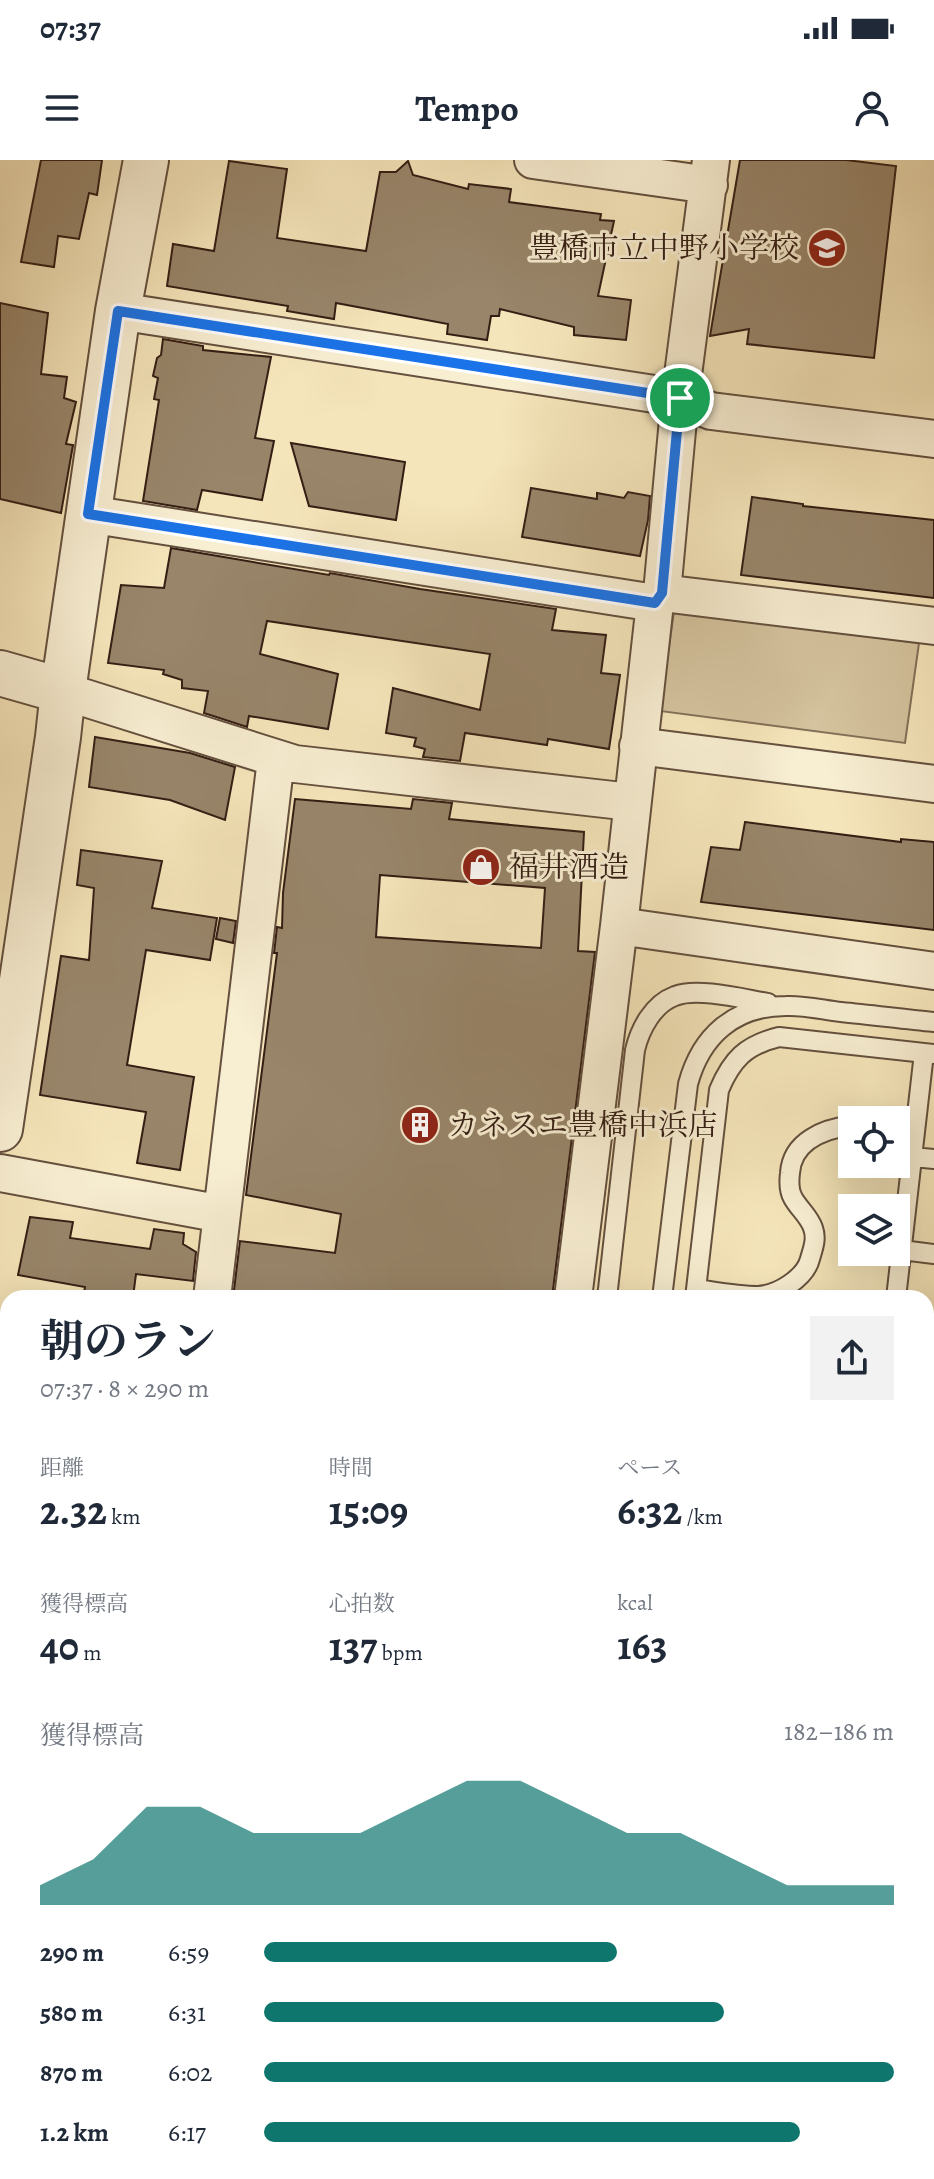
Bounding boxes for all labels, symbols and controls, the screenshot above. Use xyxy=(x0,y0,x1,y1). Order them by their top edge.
text: 07:37 xyxy=(40,8,101,48)
text: Tempo xyxy=(415,84,519,133)
icon: menu xyxy=(40,86,84,130)
icon: person xyxy=(850,86,894,130)
school or university icon: 豊橋市立中野小学校 xyxy=(806,227,848,269)
place label: 豊橋市立中野小学校 xyxy=(529,228,799,268)
pin xyxy=(646,364,714,432)
icon: arrive xyxy=(658,376,702,420)
shop icon: 福井酒造 xyxy=(460,846,502,888)
place label: 福井酒造 xyxy=(509,847,629,887)
building icon: カネスエ豊橋中浜店 xyxy=(399,1104,441,1146)
place label: カネスエ豊橋中浜店 xyxy=(448,1105,718,1145)
map controls xyxy=(838,1106,910,1266)
button: locate xyxy=(838,1106,910,1178)
button: layers xyxy=(838,1194,910,1266)
text: 朝のラン xyxy=(40,1311,216,1371)
button: share xyxy=(810,1316,894,1400)
text: 07:37 · 8 × 290 m xyxy=(40,1371,209,1406)
text: 距離 xyxy=(40,1453,84,1483)
text: 時間 xyxy=(329,1453,373,1483)
text: ペース xyxy=(617,1453,682,1483)
text: 2.32 xyxy=(40,1483,107,1538)
text: 15:09 xyxy=(329,1483,408,1538)
text: 6:32 xyxy=(617,1483,682,1538)
text: km xyxy=(107,1502,140,1532)
text: /km xyxy=(682,1502,723,1532)
text: kcal xyxy=(617,1588,653,1618)
text: 獲得標高 xyxy=(40,1589,128,1619)
text: 心拍数 xyxy=(329,1589,395,1619)
text: 163 xyxy=(617,1618,668,1673)
text: 40 xyxy=(40,1619,79,1674)
text: 137 xyxy=(329,1619,377,1674)
text: m xyxy=(79,1638,102,1668)
text: bpm xyxy=(377,1638,423,1668)
text: 182–186 m xyxy=(784,1714,894,1749)
text: 獲得標高 xyxy=(40,1718,144,1753)
text: 290 m xyxy=(40,1935,104,1970)
text: 6:59 xyxy=(168,1935,209,1970)
text: 580 m xyxy=(40,1995,103,2030)
text: 6:31 xyxy=(168,1995,206,2030)
text: 870 m xyxy=(40,2055,103,2090)
text: 6:02 xyxy=(168,2055,212,2090)
text: 1.2 km xyxy=(40,2115,109,2150)
text: 6:17 xyxy=(168,2115,206,2150)

